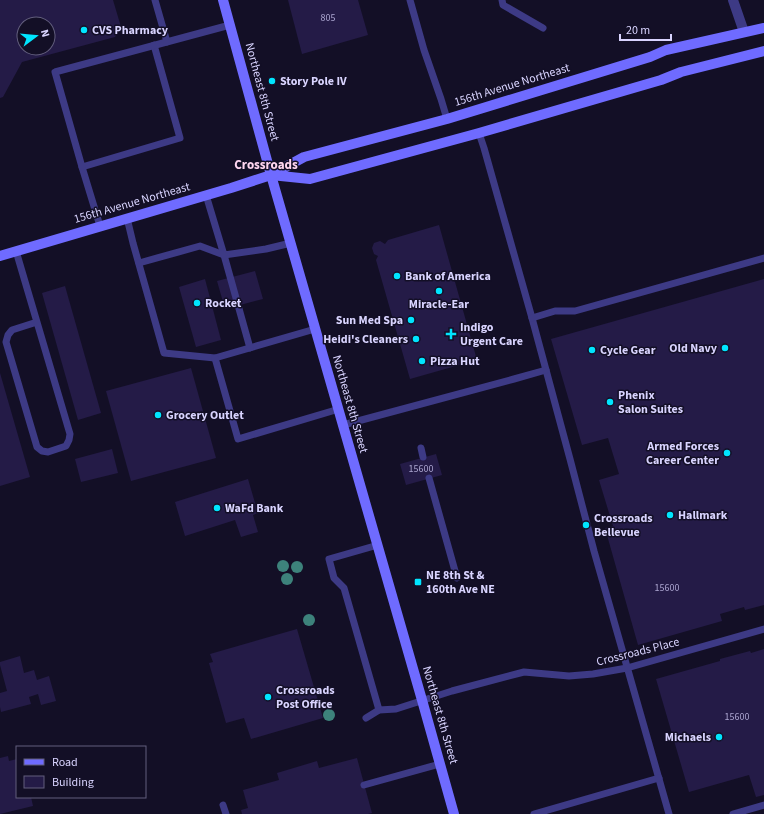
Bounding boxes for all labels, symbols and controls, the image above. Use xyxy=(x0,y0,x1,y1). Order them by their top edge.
house number: 805 xyxy=(321,11,335,25)
north arrow xyxy=(16,16,56,56)
scale bar xyxy=(620,16,671,42)
place label: CVS Pharmacy xyxy=(92,22,169,39)
text: 20 m xyxy=(626,22,650,39)
marker: CVS Pharmacy xyxy=(79,25,89,35)
text: N xyxy=(37,28,53,39)
street label: Northeast 8th Street xyxy=(241,41,283,143)
street label: 156th Avenue Northeast xyxy=(452,59,572,111)
place label: Story Pole IV xyxy=(280,73,347,90)
marker: Story Pole IV xyxy=(267,76,277,86)
district label: Crossroads xyxy=(234,156,298,174)
street label: 156th Avenue Northeast xyxy=(72,178,192,228)
place label: Bank of America xyxy=(405,268,491,285)
marker: Bank of America xyxy=(392,271,402,281)
marker: Miracle-Ear xyxy=(434,286,444,296)
place label: Rocket xyxy=(205,295,242,312)
place label: Miracle-Ear xyxy=(409,296,469,313)
marker: Rocket xyxy=(192,298,202,308)
place label: Sun Med Spa xyxy=(336,312,403,329)
marker: Sun Med Spa xyxy=(406,315,416,325)
place label: Indigo Urgent Care xyxy=(460,319,523,350)
marker: Indigo Urgent Care xyxy=(445,328,457,340)
place label: Heidi's Cleaners xyxy=(323,331,408,348)
marker: Heidi's Cleaners xyxy=(411,334,421,344)
place label: Old Navy xyxy=(669,340,718,357)
place label: Cycle Gear xyxy=(600,342,656,359)
marker: Old Navy xyxy=(720,343,730,353)
marker: Cycle Gear xyxy=(587,345,597,355)
street label: Northeast 8th Street xyxy=(328,353,372,455)
place label: Pizza Hut xyxy=(430,353,480,370)
marker: Pizza Hut xyxy=(417,356,427,366)
place label: Phenix Salon Suites xyxy=(618,387,683,418)
marker: Phenix Salon Suites xyxy=(605,397,615,407)
place label: Grocery Outlet xyxy=(166,407,244,424)
marker: Grocery Outlet xyxy=(153,410,163,420)
place label: Armed Forces Career Center xyxy=(646,438,719,469)
marker: Armed Forces Career Center xyxy=(722,448,732,458)
house number: 15600 xyxy=(409,462,433,476)
place label: WaFd Bank xyxy=(225,500,284,517)
marker: WaFd Bank xyxy=(212,503,222,513)
place label: Hallmark xyxy=(678,507,728,524)
place label: Crossroads Bellevue xyxy=(594,510,653,541)
marker: Hallmark xyxy=(665,510,675,520)
marker: Crossroads Bellevue xyxy=(581,520,591,530)
place label: NE 8th St & 160th Ave NE xyxy=(426,567,495,598)
marker: NE 8th St & 160th Ave NE xyxy=(413,577,423,587)
house number: 15600 xyxy=(655,581,679,595)
street label: Crossroads Place xyxy=(595,633,681,671)
street label: Northeast 8th Street xyxy=(418,664,462,766)
place label: Crossroads Post Office xyxy=(276,682,335,713)
marker: Crossroads Post Office xyxy=(263,692,273,702)
house number: 15600 xyxy=(725,710,749,724)
place label: Michaels xyxy=(665,729,711,746)
marker: Michaels xyxy=(714,732,724,742)
legend xyxy=(16,746,146,798)
text: Road xyxy=(52,754,78,771)
text: Building xyxy=(52,774,94,791)

